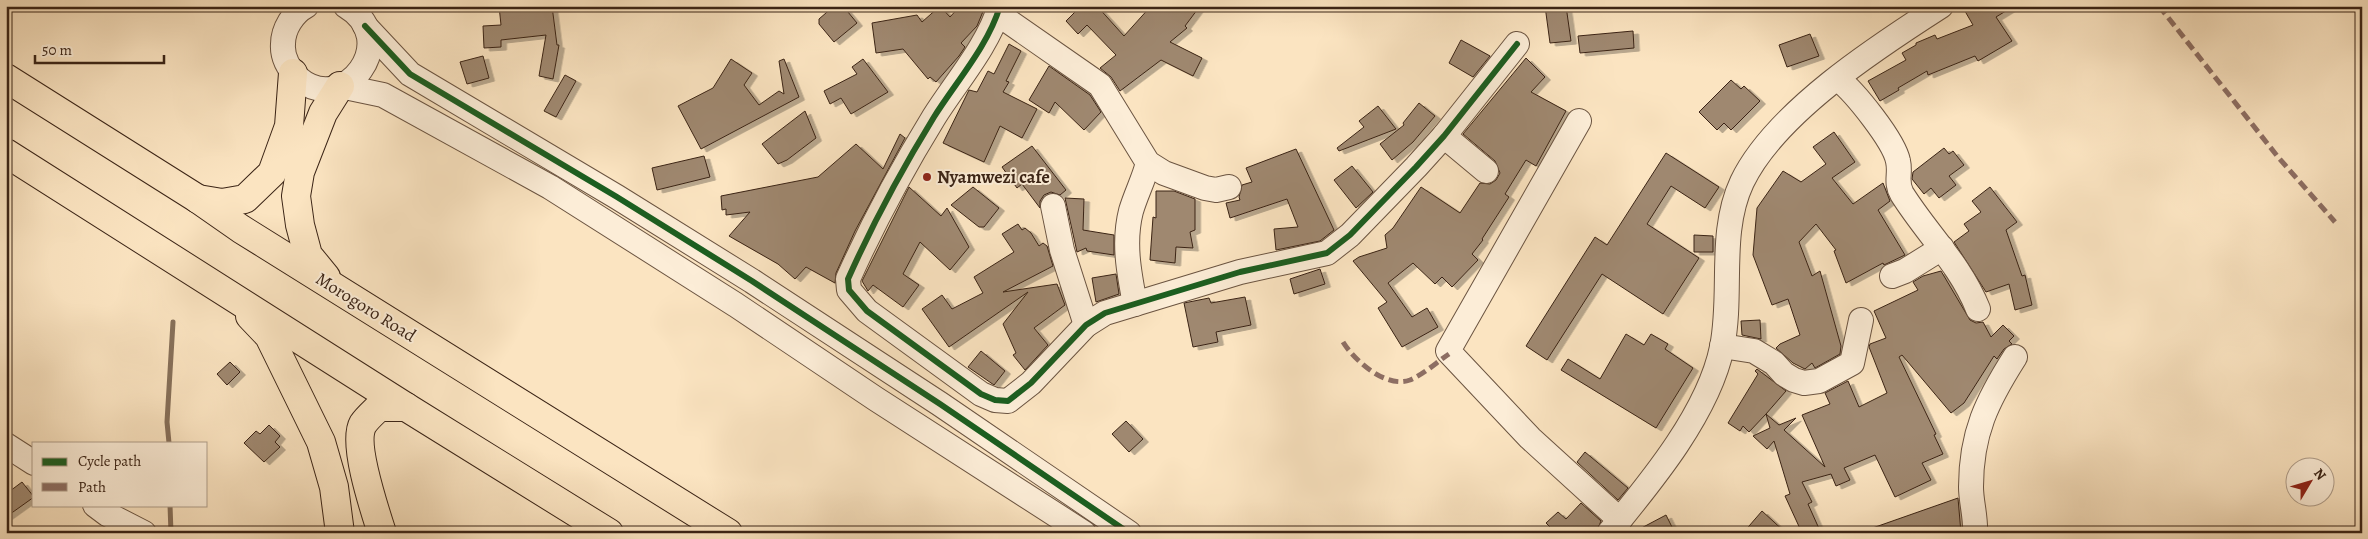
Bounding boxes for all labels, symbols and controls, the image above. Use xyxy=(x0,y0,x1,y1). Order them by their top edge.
scale bar xyxy=(35,32,164,64)
text: 50 m xyxy=(42,40,72,60)
place label: Nyamwezi cafe xyxy=(937,165,1050,189)
marker: Nyamwezi cafe xyxy=(921,171,933,183)
street label: Morogoro Road xyxy=(311,267,421,348)
legend xyxy=(32,442,208,506)
text: Cycle path xyxy=(78,451,141,471)
north arrow xyxy=(2286,456,2336,506)
text: N xyxy=(2309,464,2330,484)
text: Path xyxy=(78,477,106,497)

